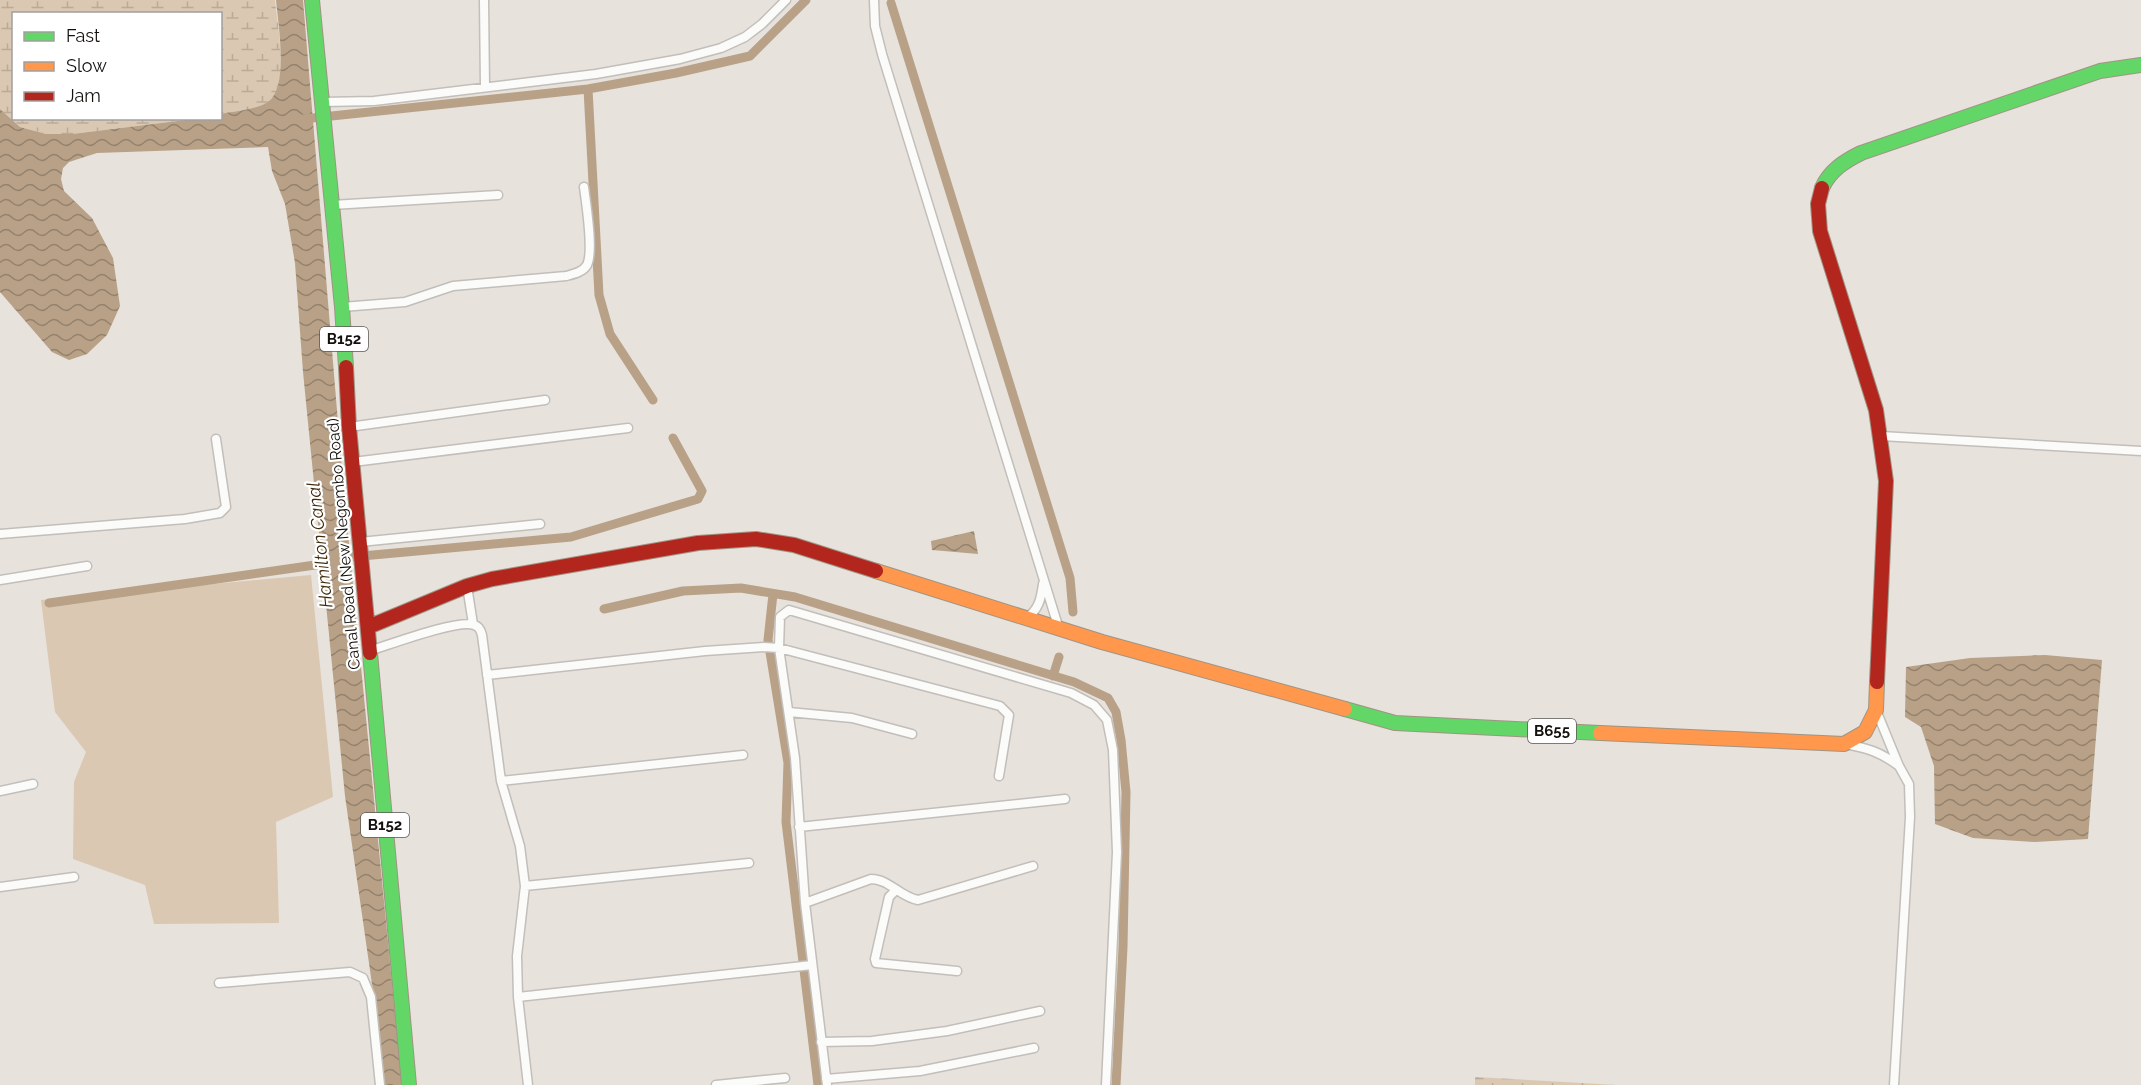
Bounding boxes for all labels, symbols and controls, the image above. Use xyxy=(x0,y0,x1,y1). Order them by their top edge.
legend xyxy=(12,12,222,120)
text: Fast xyxy=(66,25,100,46)
text: Slow xyxy=(66,55,107,76)
text: Jam xyxy=(66,85,101,106)
road number: B152 xyxy=(320,327,368,351)
street label: Canal Road (New Negombo Road) xyxy=(323,417,364,670)
water label: Hamilton Canal xyxy=(302,481,337,609)
road number: B655 xyxy=(1528,719,1576,743)
road number: B152 xyxy=(361,813,409,837)

